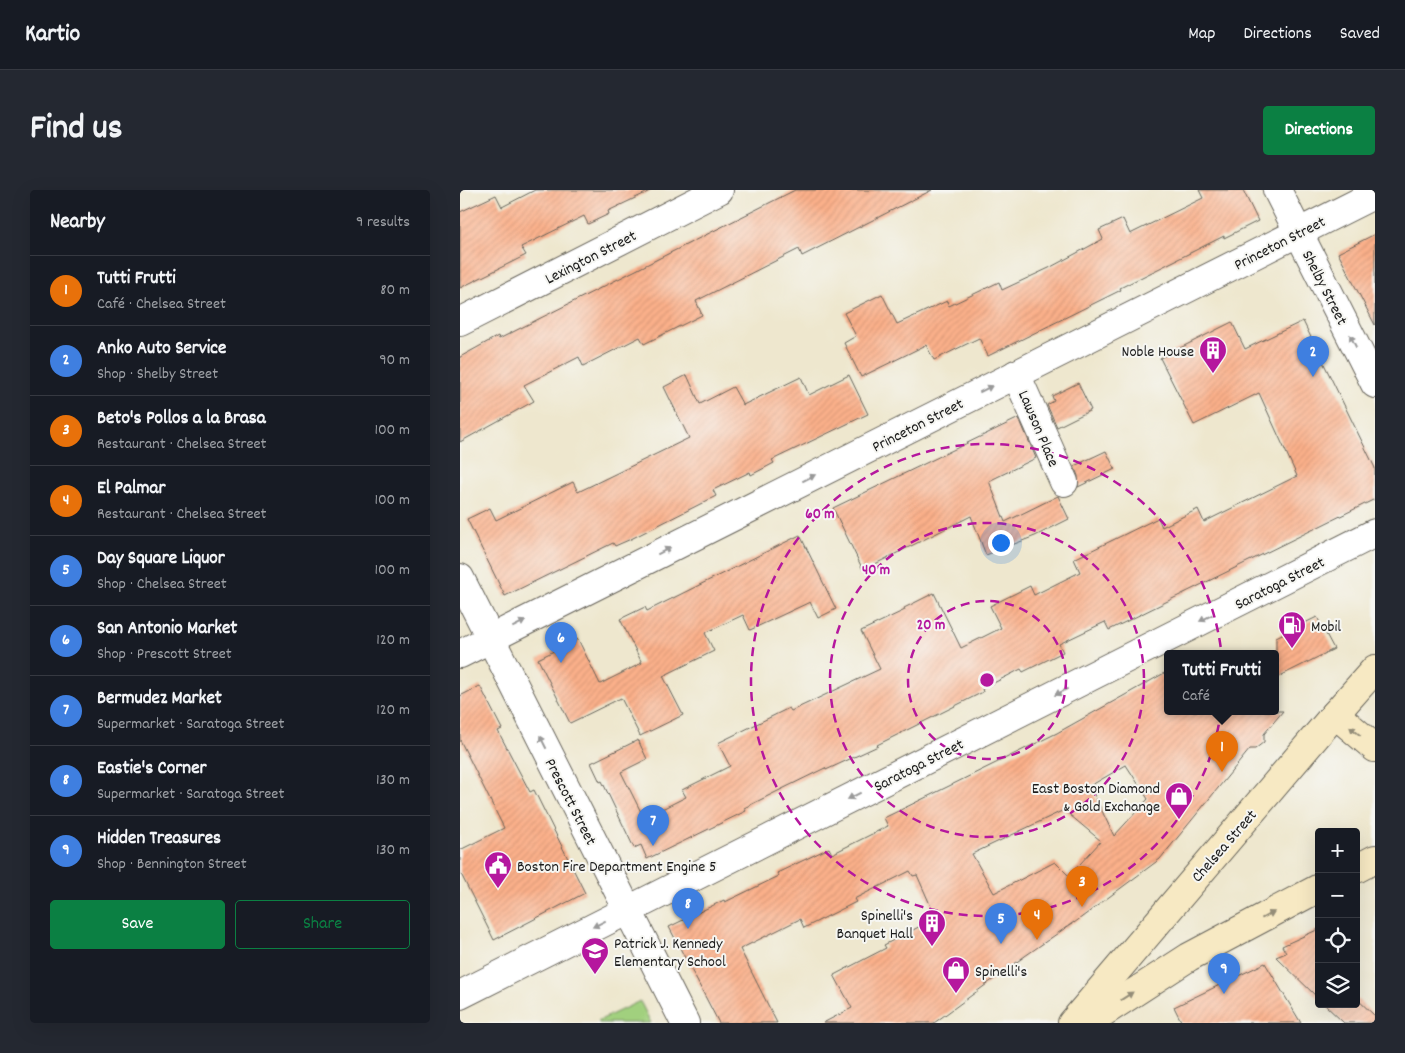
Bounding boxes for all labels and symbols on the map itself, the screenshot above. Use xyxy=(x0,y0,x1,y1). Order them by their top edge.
street label: Princeton Street xyxy=(1230,211,1330,277)
street label: Lexington Street xyxy=(541,225,641,291)
street label: Shelby Street xyxy=(1295,247,1352,330)
one-way arrow xyxy=(1349,334,1357,348)
building icon: Noble House xyxy=(1198,335,1228,374)
pin: 2 xyxy=(1297,336,1329,377)
place label: Noble House xyxy=(1122,341,1194,364)
one-way arrow xyxy=(979,385,993,393)
street label: Lawson Place xyxy=(1011,387,1064,471)
street label: Princeton Street xyxy=(868,393,968,459)
one-way arrow xyxy=(802,474,817,482)
text: 60 m xyxy=(805,504,835,526)
your location xyxy=(988,530,1014,556)
one-way arrow xyxy=(657,547,671,555)
street label: Saratoga Street xyxy=(1231,552,1329,617)
text: 40 m xyxy=(862,560,890,582)
fuel station icon: Mobil xyxy=(1277,610,1307,649)
one-way arrow xyxy=(1199,614,1214,622)
text: 20 m xyxy=(917,615,945,637)
place label: Mobil xyxy=(1311,616,1341,639)
one-way arrow xyxy=(512,620,526,628)
pin: 6 xyxy=(545,622,577,663)
centre of rings xyxy=(978,671,996,689)
one-way arrow xyxy=(1054,687,1069,696)
one-way arrow xyxy=(1348,725,1361,736)
pin: 1 xyxy=(1206,731,1238,772)
street label: Saratoga Street xyxy=(870,734,968,799)
one-way arrow xyxy=(538,735,546,749)
street label: Prescott Street xyxy=(538,755,602,850)
place label: East Boston Diamond & Gold Exchange xyxy=(1032,778,1160,819)
shop icon: East Boston Diamond & Gold Exchange xyxy=(1164,781,1194,820)
one-way arrow xyxy=(847,792,861,800)
pin: 7 xyxy=(637,805,669,846)
street label: Chelsea Street xyxy=(1187,805,1263,888)
public building icon: Boston Fire Department Engine 5 xyxy=(483,850,513,889)
place label: Boston Fire Department Engine 5 xyxy=(517,856,716,879)
pin: 3 xyxy=(1066,866,1098,907)
pin: 8 xyxy=(672,888,704,929)
pin: 4 xyxy=(1021,899,1053,940)
pin: 5 xyxy=(985,903,1017,944)
place label: Spinelli's Banquet Hall xyxy=(837,905,913,946)
building icon: Spinelli's Banquet Hall xyxy=(917,908,947,947)
one-way arrow xyxy=(1261,911,1276,919)
one-way arrow xyxy=(592,920,606,928)
place label: Patrick J. Kennedy Elementary School xyxy=(614,933,726,974)
school or university icon: Patrick J. Kennedy Elementary School xyxy=(580,936,610,975)
pin: 9 xyxy=(1208,953,1240,994)
shop icon: Spinelli's xyxy=(941,955,971,994)
place label: Spinelli's xyxy=(975,961,1027,984)
one-way arrow xyxy=(1121,991,1134,1000)

